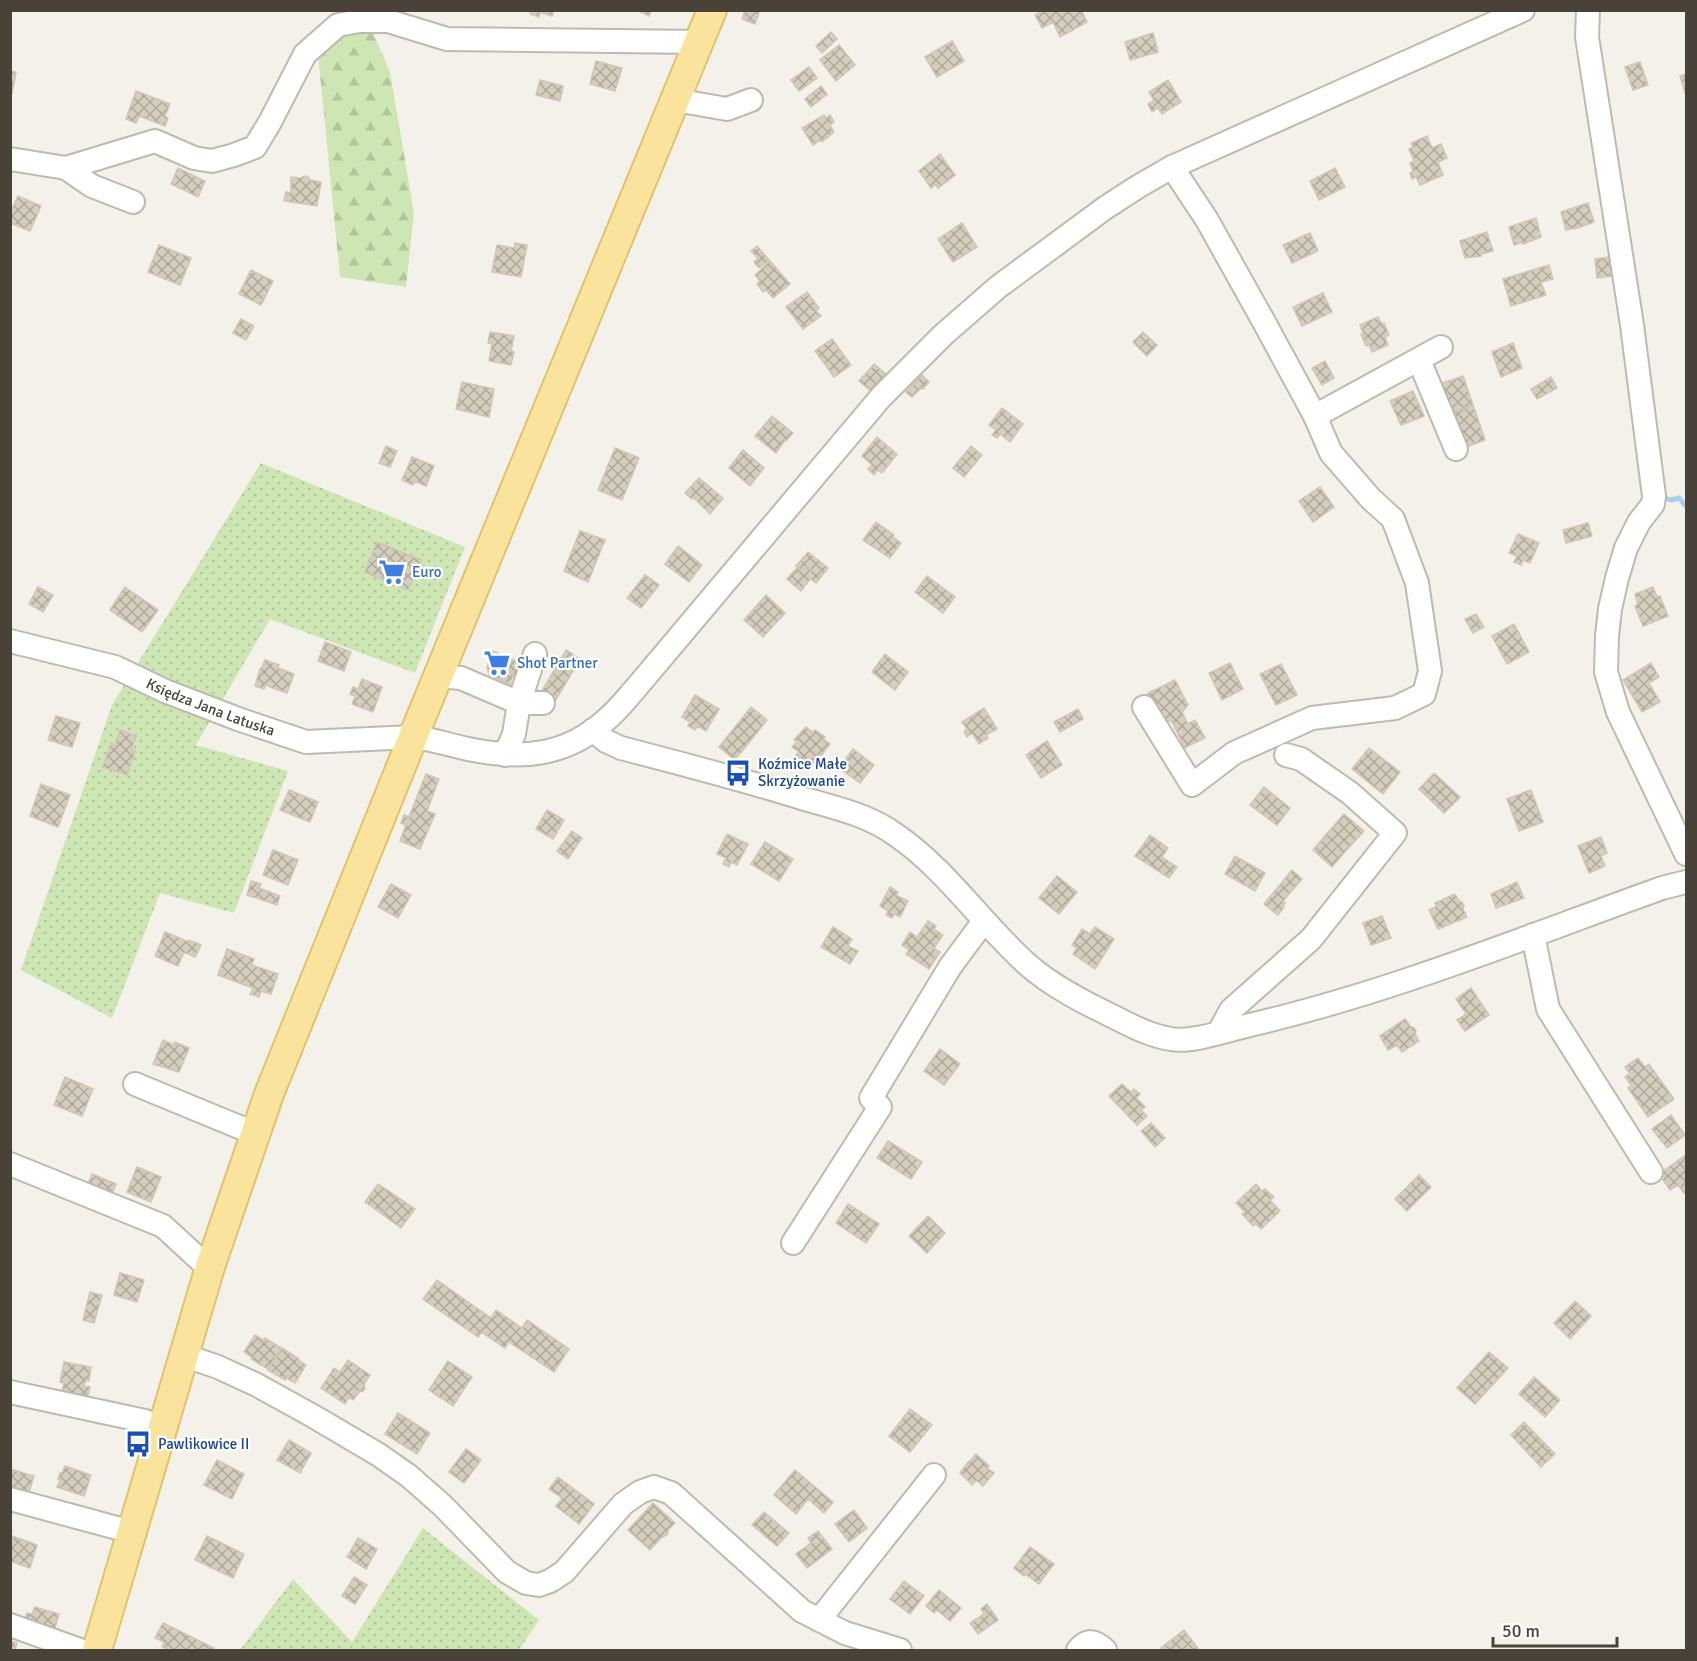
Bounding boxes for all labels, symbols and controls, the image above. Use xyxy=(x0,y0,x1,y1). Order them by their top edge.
supermarket icon: Euro xyxy=(377,557,407,587)
place label: Euro xyxy=(412,563,442,581)
supermarket icon: Shot Partner xyxy=(482,648,512,678)
place label: Shot Partner xyxy=(517,654,598,672)
street label: Księdza Jana Latuska xyxy=(143,674,277,740)
place label: Koźmice Małe Skrzyżowanie xyxy=(758,755,847,790)
bus stop icon: Koźmice Małe Skrzyżowanie xyxy=(723,758,753,788)
bus stop icon: Pawlikowice II xyxy=(123,1429,153,1459)
place label: Pawlikowice II xyxy=(158,1435,249,1453)
scale bar xyxy=(1493,1610,1618,1648)
text: 50 m xyxy=(1502,1620,1540,1642)

